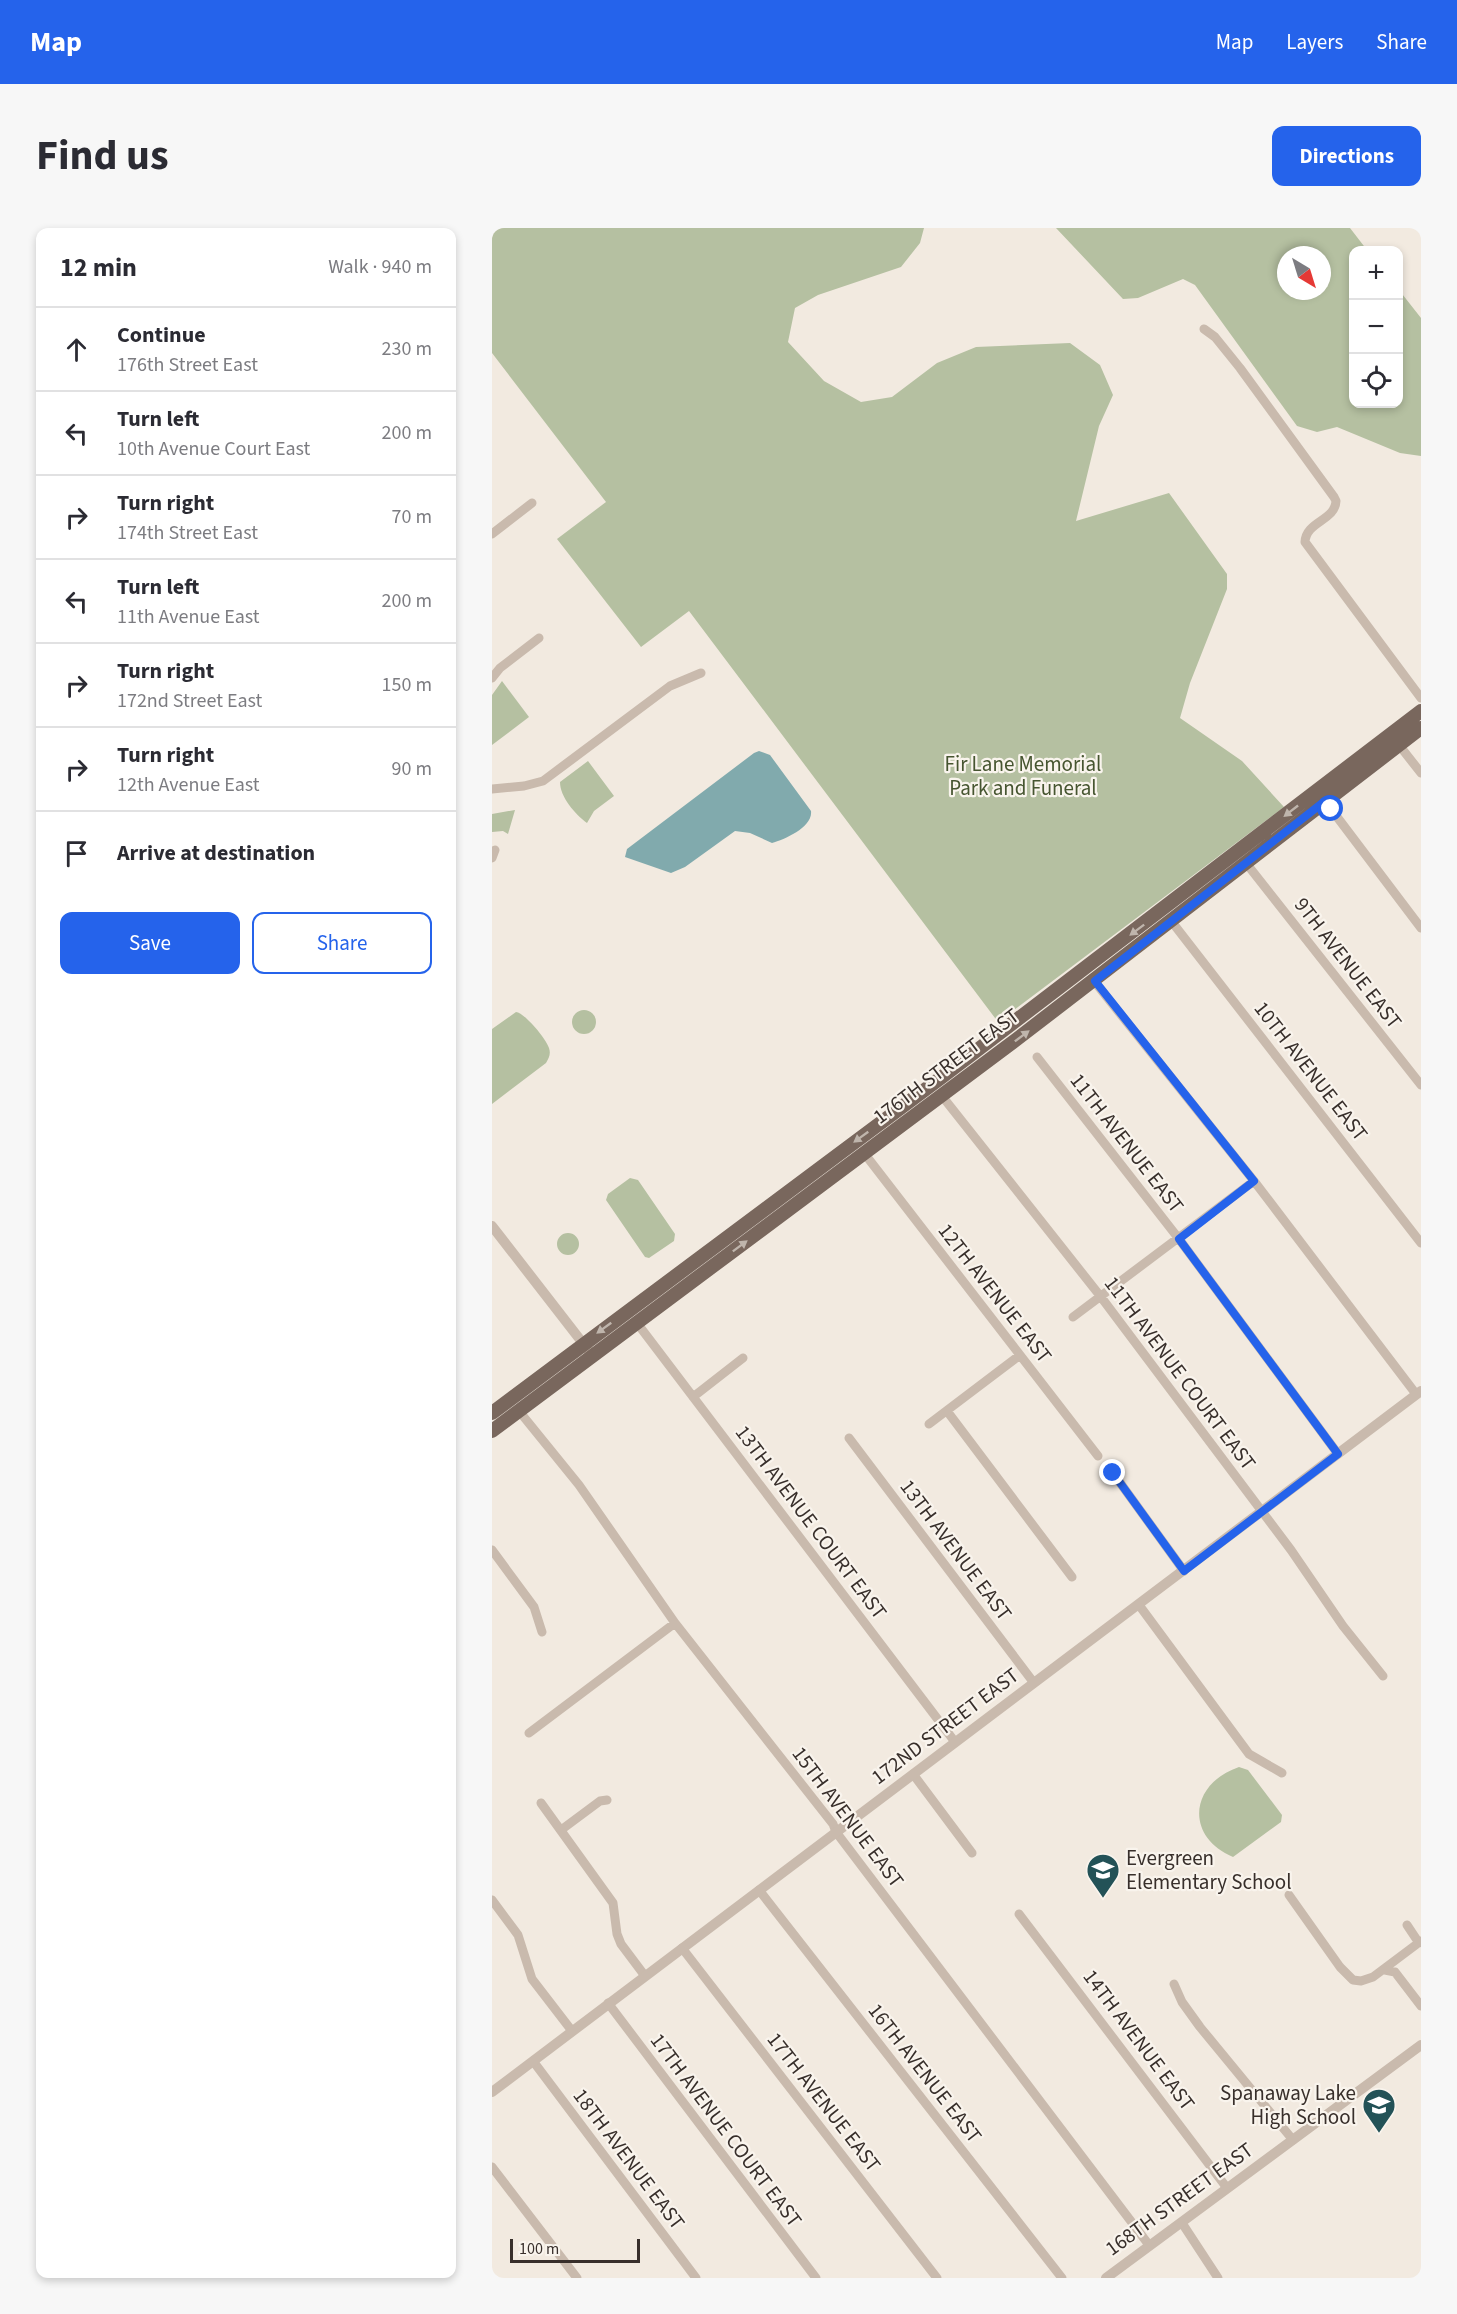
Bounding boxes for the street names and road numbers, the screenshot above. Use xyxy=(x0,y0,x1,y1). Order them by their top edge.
street label: 9TH AVENUE EAST xyxy=(1287,891,1409,1035)
street label: 10TH AVENUE EAST xyxy=(1247,995,1375,1147)
street label: 176TH STREET EAST xyxy=(866,1001,1026,1131)
street label: 11TH AVENUE EAST xyxy=(1063,1067,1191,1219)
street label: 12TH AVENUE EAST xyxy=(931,1217,1059,1369)
street label: 11TH AVENUE COURT EAST xyxy=(1097,1270,1263,1476)
street label: 13TH AVENUE COURT EAST xyxy=(728,1419,894,1625)
street label: 13TH AVENUE EAST xyxy=(893,1473,1019,1627)
street label: 172ND STREET EAST xyxy=(865,1660,1025,1792)
street label: 15TH AVENUE EAST xyxy=(785,1740,911,1894)
street label: 14TH AVENUE EAST xyxy=(1076,1963,1202,2117)
street label: 16TH AVENUE EAST xyxy=(861,1997,989,2149)
street label: 17TH AVENUE EAST xyxy=(760,2026,888,2178)
street label: 17TH AVENUE COURT EAST xyxy=(643,2027,809,2233)
street label: 18TH AVENUE EAST xyxy=(566,2082,692,2236)
street label: 168TH STREET EAST xyxy=(1099,2135,1259,2263)

